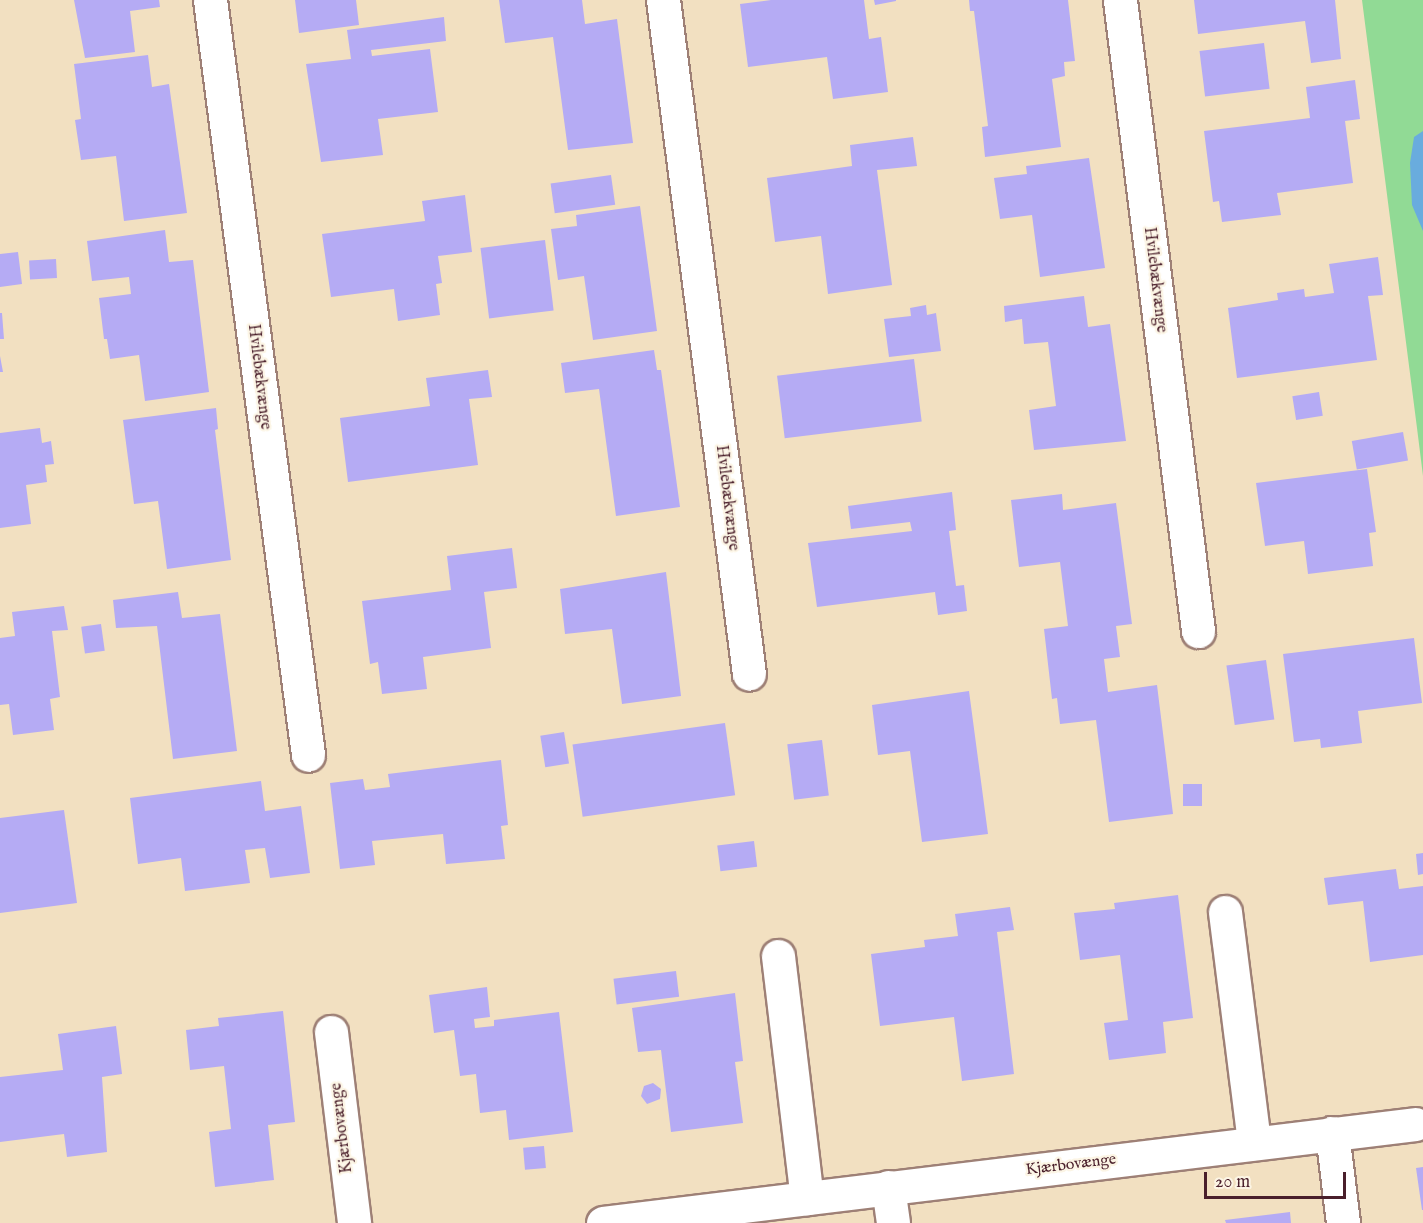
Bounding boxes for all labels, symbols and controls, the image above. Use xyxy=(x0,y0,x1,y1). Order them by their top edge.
street label: Hvilebækvænge xyxy=(1139,226,1171,334)
street label: Hvilebækvænge xyxy=(243,323,275,431)
street label: Hvilebækvænge xyxy=(711,444,743,552)
street label: Kjærbovænge xyxy=(327,1082,357,1174)
street label: Kjærbovænge xyxy=(1025,1150,1117,1180)
scale bar xyxy=(1207,1160,1350,1198)
text: 20 m xyxy=(1215,1171,1250,1194)

